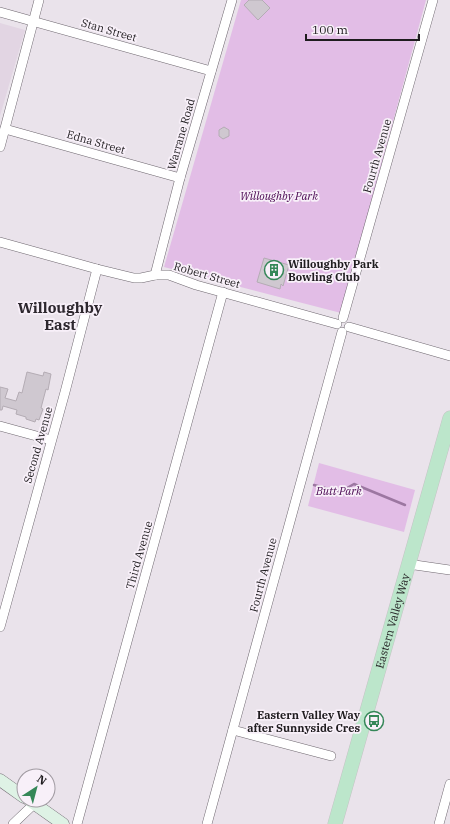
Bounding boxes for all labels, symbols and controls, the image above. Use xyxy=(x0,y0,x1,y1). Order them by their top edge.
street label: Stan Street xyxy=(80,15,138,45)
scale bar xyxy=(306,16,419,42)
text: 100 m xyxy=(312,22,348,37)
street label: Warrane Road xyxy=(164,96,198,171)
street label: Fourth Avenue xyxy=(360,117,394,195)
street label: Edna Street xyxy=(65,127,127,157)
park label: Willoughby Park xyxy=(240,189,318,203)
place label: Willoughby Park Bowling Club xyxy=(288,257,379,284)
street label: Robert Street xyxy=(172,259,242,291)
building icon: Willoughby Park Bowling Club xyxy=(263,259,285,281)
district label: Willoughby East xyxy=(18,298,103,334)
street label: Second Avenue xyxy=(20,405,56,485)
park label: Butt Park xyxy=(315,484,362,498)
street label: Third Avenue xyxy=(123,519,155,591)
street label: Fourth Avenue xyxy=(246,536,280,614)
street label: Eastern Valley Way xyxy=(372,572,413,670)
place label: Eastern Valley Way after Sunnyside Cres xyxy=(247,708,361,735)
bus stop icon: Eastern Valley Way after Sunnyside Cres xyxy=(363,710,385,732)
north arrow xyxy=(16,768,56,808)
text: N xyxy=(34,772,50,788)

